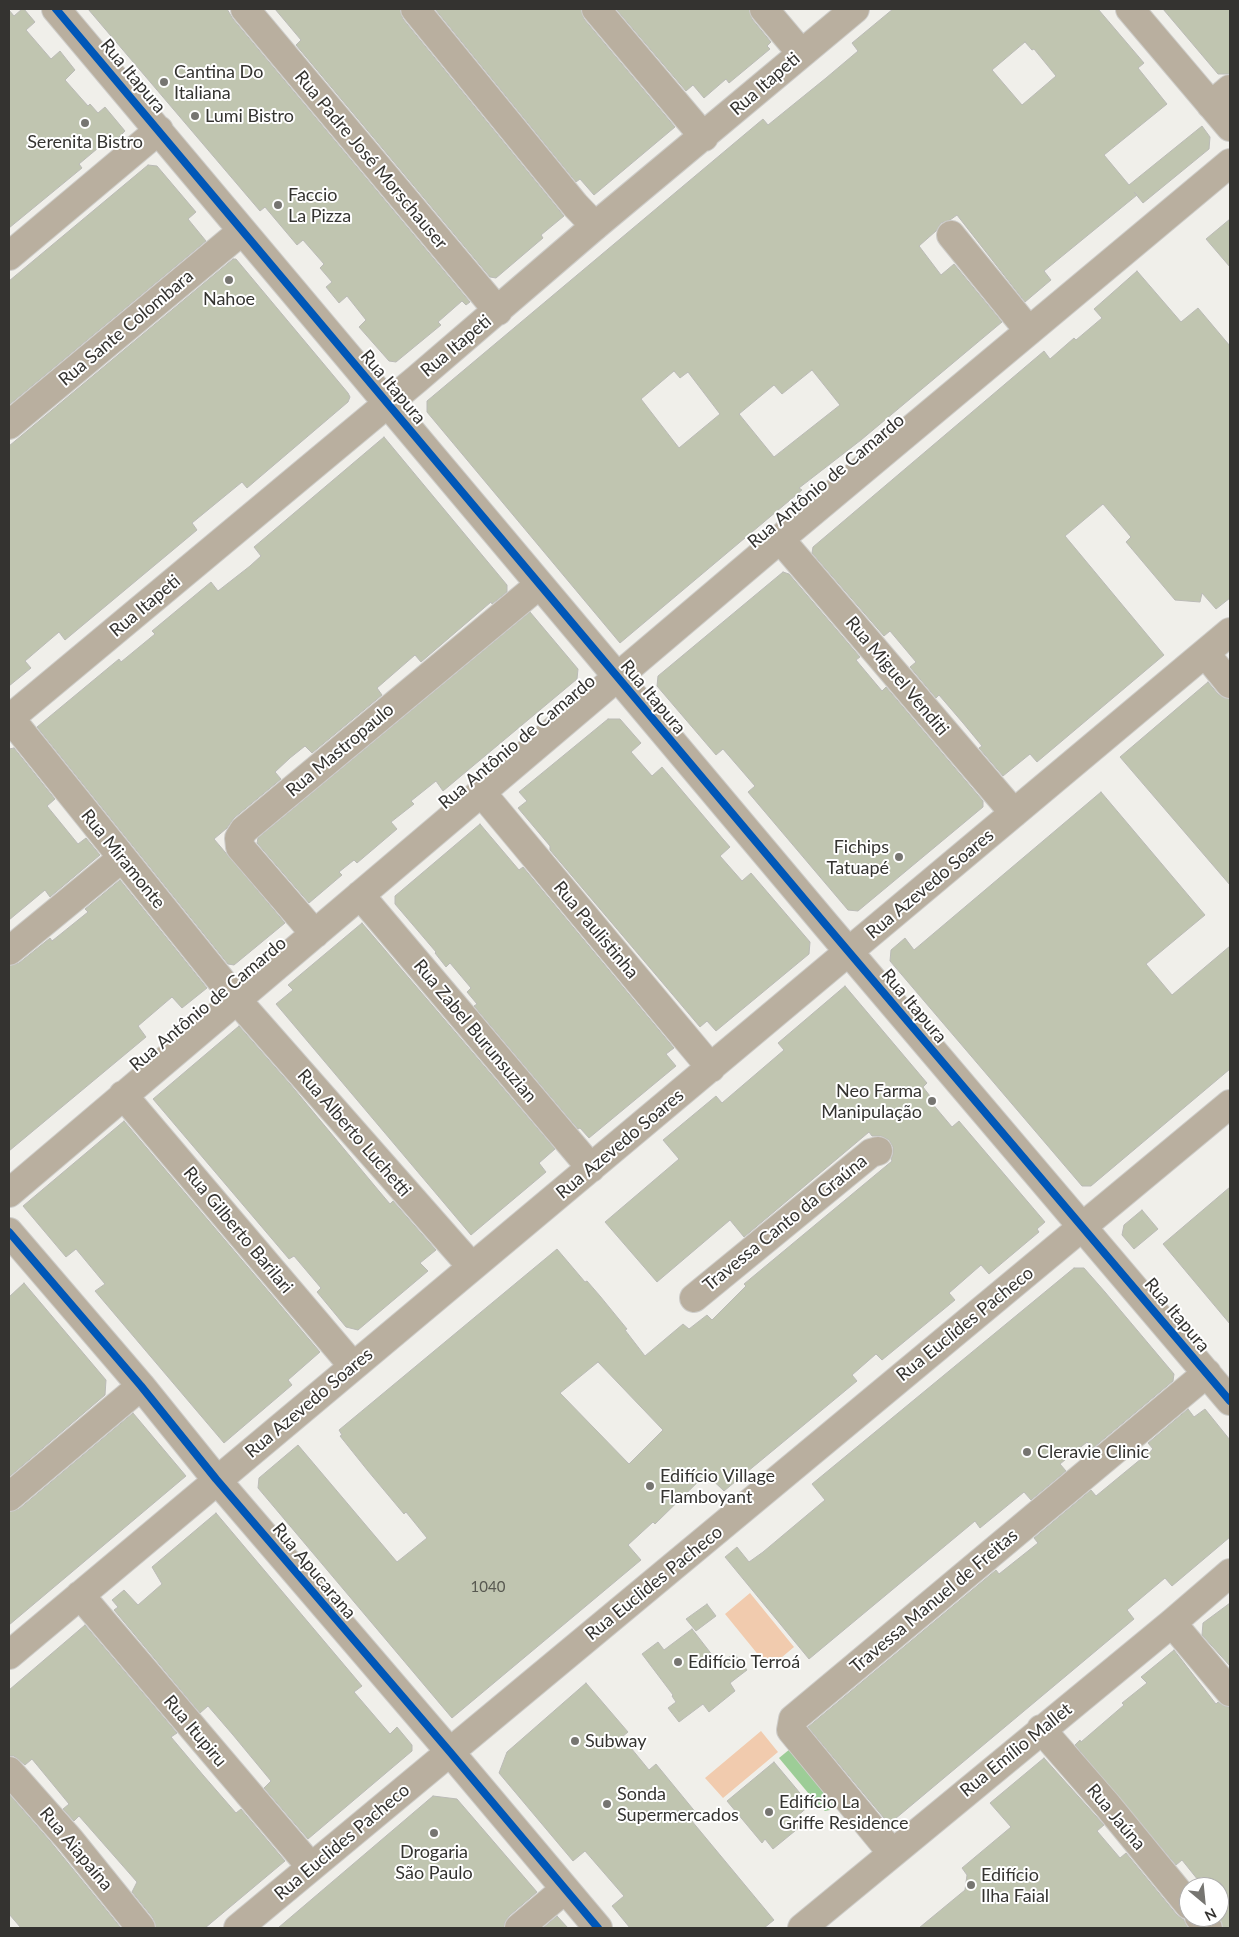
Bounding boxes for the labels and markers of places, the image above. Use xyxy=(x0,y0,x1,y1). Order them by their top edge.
place label: Cantina Do Italiana xyxy=(174,61,263,104)
marker: Cantina Do Italiana xyxy=(158,76,170,88)
place label: Lumi Bistro xyxy=(205,105,294,127)
marker: Lumi Bistro xyxy=(189,110,201,122)
marker: Serenita Bistro xyxy=(79,117,91,129)
place label: Serenita Bistro xyxy=(27,131,143,153)
place label: Faccio La Pizza xyxy=(288,184,351,226)
marker: Faccio La Pizza xyxy=(272,199,284,211)
marker: Nahoe xyxy=(223,274,235,286)
place label: Nahoe xyxy=(203,288,255,310)
place label: Fichips Tatuapé xyxy=(827,836,889,879)
marker: Fichips Tatuapé xyxy=(893,851,905,863)
place label: Neo Farma Manipulação xyxy=(821,1080,922,1122)
marker: Neo Farma Manipulação xyxy=(926,1095,938,1107)
place label: Cleravie Clinic xyxy=(1037,1441,1149,1463)
marker: Cleravie Clinic xyxy=(1021,1446,1033,1458)
place label: Edifício Village Flamboyant xyxy=(660,1465,775,1508)
marker: Edifício Village Flamboyant xyxy=(644,1480,656,1492)
place label: Edifício Terroá xyxy=(688,1651,800,1673)
marker: Edifício Terroá xyxy=(672,1656,684,1668)
place label: Subway xyxy=(585,1730,647,1752)
marker: Subway xyxy=(569,1735,581,1747)
place label: Sonda Supermercados xyxy=(617,1783,739,1826)
place label: Edifício La Griffe Residence xyxy=(779,1791,909,1834)
marker: Sonda Supermercados xyxy=(601,1798,613,1810)
marker: Edifício La Griffe Residence xyxy=(763,1806,775,1818)
marker: Drogaria São Paulo xyxy=(428,1827,440,1839)
place label: Drogaria São Paulo xyxy=(395,1841,473,1884)
place label: Edifício Ilha Faial xyxy=(981,1864,1049,1906)
marker: Edifício Ilha Faial xyxy=(965,1879,977,1891)

